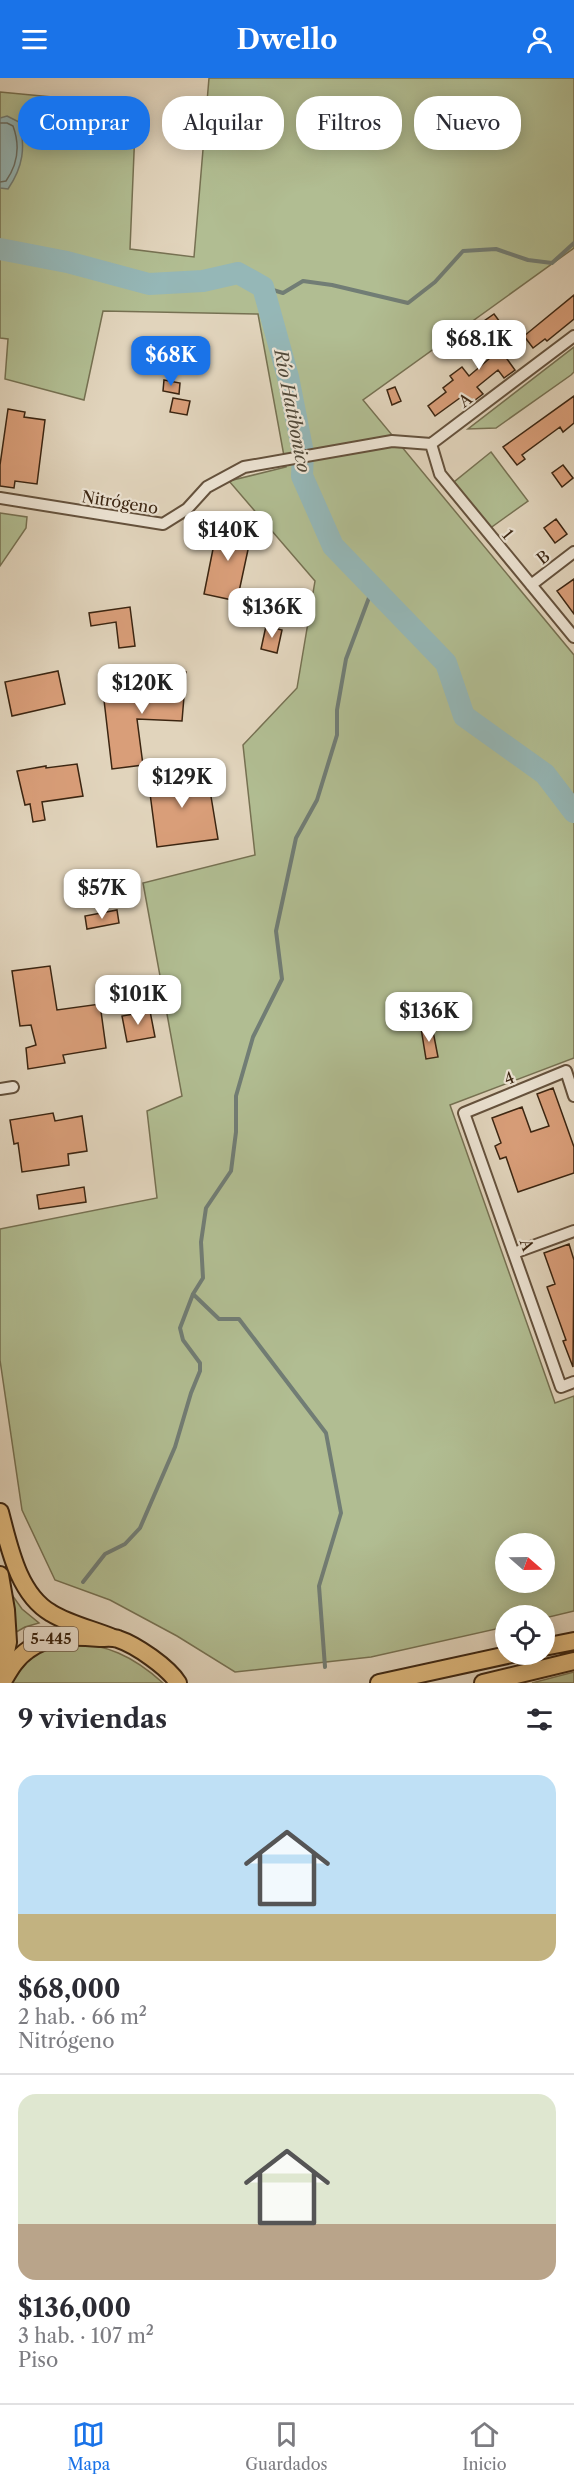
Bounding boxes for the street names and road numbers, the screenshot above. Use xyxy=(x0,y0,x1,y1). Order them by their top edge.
street label: A xyxy=(453,388,477,412)
street label: Nitrógeno xyxy=(80,486,160,518)
street label: 1 xyxy=(498,525,518,543)
street label: B xyxy=(532,546,554,568)
street label: 4 xyxy=(501,1067,517,1089)
street label: A xyxy=(515,1235,539,1255)
road number: 5-445 xyxy=(24,1627,78,1651)

